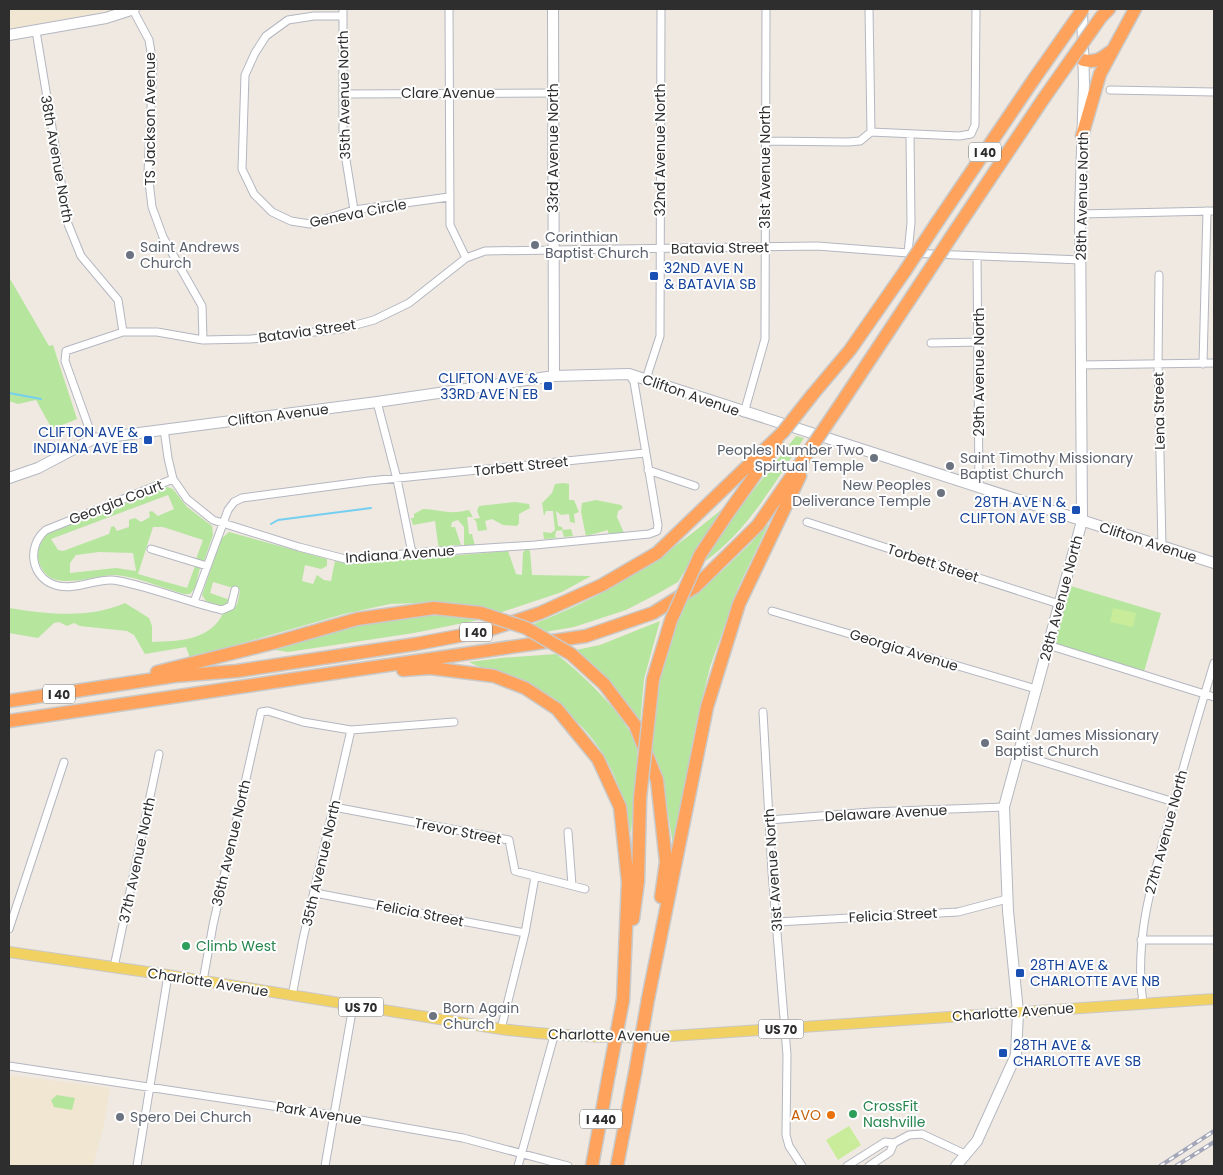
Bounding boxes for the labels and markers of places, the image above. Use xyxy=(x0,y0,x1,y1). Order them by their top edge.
place label: Corinthian Baptist Church xyxy=(545,227,649,263)
place label: Saint Andrews Church xyxy=(140,237,239,273)
marker: Corinthian Baptist Church xyxy=(529,239,541,251)
marker: Saint Andrews Church xyxy=(124,249,136,261)
place label: 32ND AVE N & BATAVIA SB xyxy=(664,258,756,294)
marker: 32ND AVE N & BATAVIA SB xyxy=(648,270,660,282)
place label: CLIFTON AVE & 33RD AVE N EB xyxy=(438,368,539,404)
marker: CLIFTON AVE & 33RD AVE N EB xyxy=(542,380,554,392)
place label: CLIFTON AVE & INDIANA AVE EB xyxy=(33,422,139,458)
marker: CLIFTON AVE & INDIANA AVE EB xyxy=(142,434,154,446)
place label: Peoples Number Two Spirtual Temple xyxy=(717,440,864,476)
place label: Saint Timothy Missionary Baptist Church xyxy=(960,448,1133,484)
marker: Peoples Number Two Spirtual Temple xyxy=(868,452,880,464)
marker: Saint Timothy Missionary Baptist Church xyxy=(944,460,956,472)
place label: New Peoples Deliverance Temple xyxy=(792,475,931,511)
marker: New Peoples Deliverance Temple xyxy=(935,487,947,499)
place label: 28TH AVE N & CLIFTON AVE SB xyxy=(960,492,1067,528)
marker: 28TH AVE N & CLIFTON AVE SB xyxy=(1070,504,1082,516)
place label: Saint James Missionary Baptist Church xyxy=(995,725,1159,761)
marker: Saint James Missionary Baptist Church xyxy=(979,737,991,749)
place label: Climb West xyxy=(196,936,276,956)
marker: Climb West xyxy=(180,940,192,952)
place label: 28TH AVE & CHARLOTTE AVE NB xyxy=(1030,955,1160,991)
marker: 28TH AVE & CHARLOTTE AVE NB xyxy=(1014,967,1026,979)
place label: Born Again Church xyxy=(443,998,519,1034)
marker: Born Again Church xyxy=(427,1010,439,1022)
place label: 28TH AVE & CHARLOTTE AVE SB xyxy=(1013,1035,1141,1071)
marker: 28TH AVE & CHARLOTTE AVE SB xyxy=(997,1047,1009,1059)
place label: CrossFit Nashville xyxy=(863,1096,926,1132)
place label: AVO xyxy=(791,1105,821,1125)
place label: Spero Dei Church xyxy=(130,1107,251,1127)
marker: CrossFit Nashville xyxy=(847,1108,859,1120)
marker: AVO xyxy=(825,1109,837,1121)
marker: Spero Dei Church xyxy=(114,1111,126,1123)

